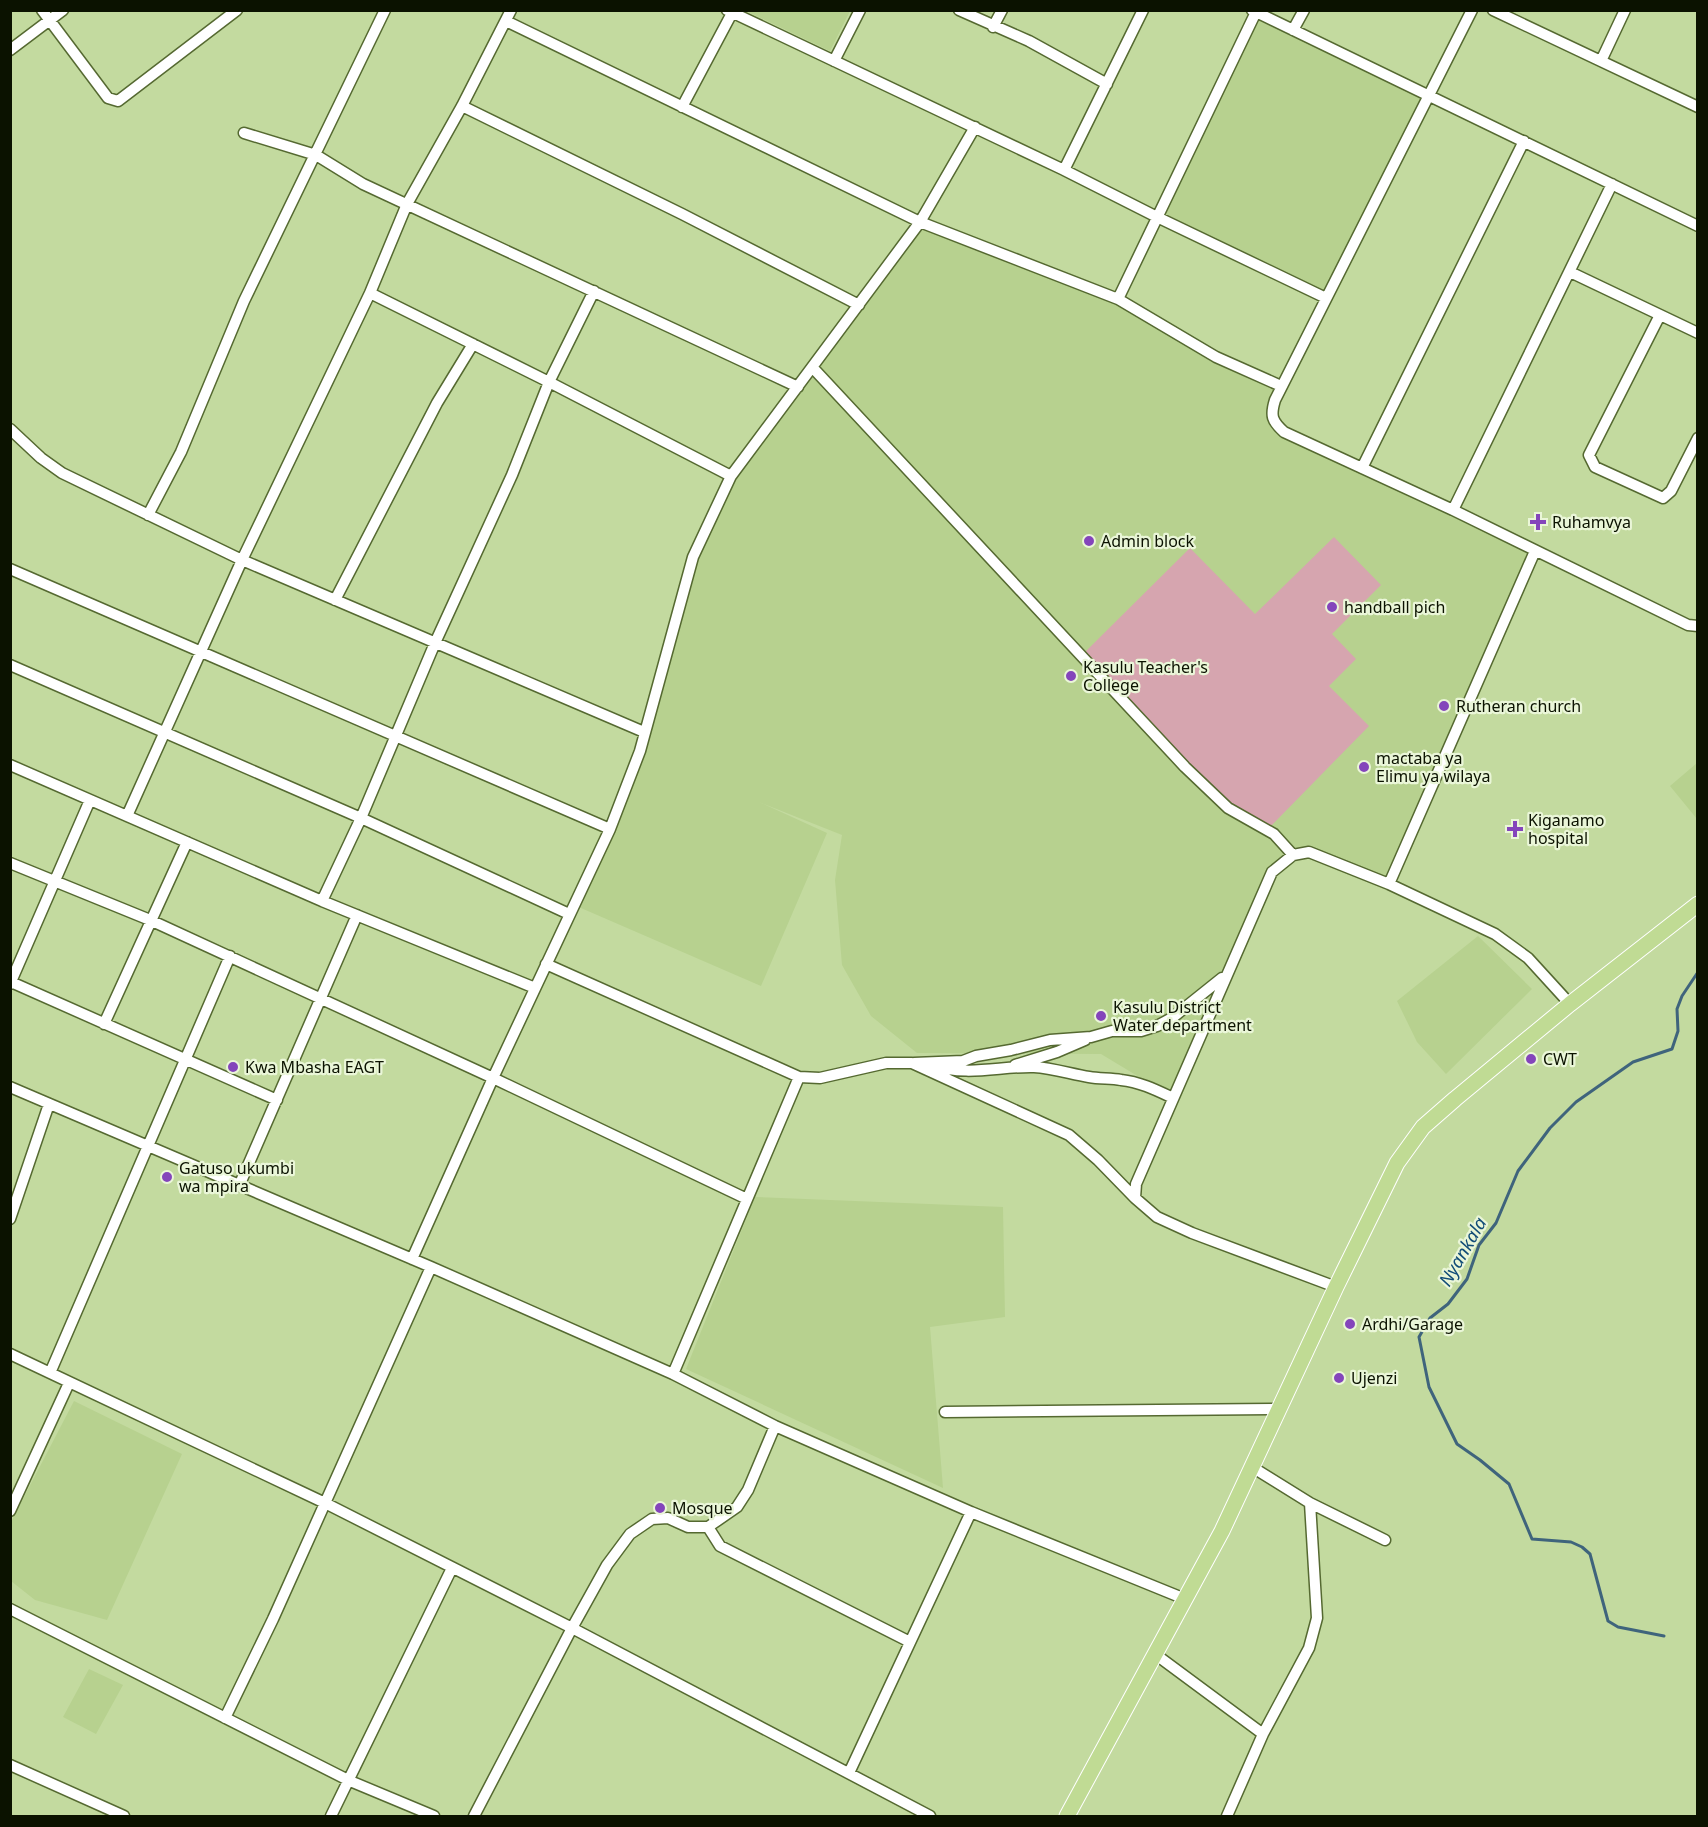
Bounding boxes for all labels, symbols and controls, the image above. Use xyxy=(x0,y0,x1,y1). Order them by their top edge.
place label: Ruhamvya xyxy=(1552,511,1631,533)
marker: Ruhamvya xyxy=(1529,513,1547,531)
place label: Admin block xyxy=(1101,530,1195,552)
marker: Admin block xyxy=(1082,534,1096,548)
place label: handball pich xyxy=(1344,596,1445,618)
marker: handball pich xyxy=(1325,600,1339,614)
place label: Kasulu Teacher's College xyxy=(1083,656,1208,696)
marker: Kasulu Teacher's College xyxy=(1064,669,1078,683)
place label: Rutheran church xyxy=(1456,695,1581,717)
marker: Rutheran church xyxy=(1437,699,1451,713)
place label: mactaba ya Elimu ya wilaya xyxy=(1376,747,1490,787)
marker: mactaba ya Elimu ya wilaya xyxy=(1357,760,1371,774)
place label: Kiganamo hospital xyxy=(1528,809,1604,849)
marker: Kiganamo hospital xyxy=(1506,820,1524,838)
place label: Kasulu District Water department xyxy=(1113,996,1252,1036)
marker: Kasulu District Water department xyxy=(1094,1009,1108,1023)
place label: CWT xyxy=(1543,1048,1577,1070)
marker: CWT xyxy=(1524,1052,1538,1066)
place label: Kwa Mbasha EAGT xyxy=(245,1056,384,1078)
marker: Kwa Mbasha EAGT xyxy=(226,1060,240,1074)
place label: Gatuso ukumbi wa mpira xyxy=(179,1157,294,1197)
marker: Gatuso ukumbi wa mpira xyxy=(160,1170,174,1184)
water label: Nyankala xyxy=(1433,1213,1491,1290)
place label: Ardhi/Garage xyxy=(1362,1313,1463,1335)
marker: Ardhi/Garage xyxy=(1343,1317,1357,1331)
place label: Ujenzi xyxy=(1351,1367,1397,1389)
marker: Ujenzi xyxy=(1332,1371,1346,1385)
place label: Mosque xyxy=(672,1497,733,1519)
marker: Mosque xyxy=(653,1501,667,1515)

